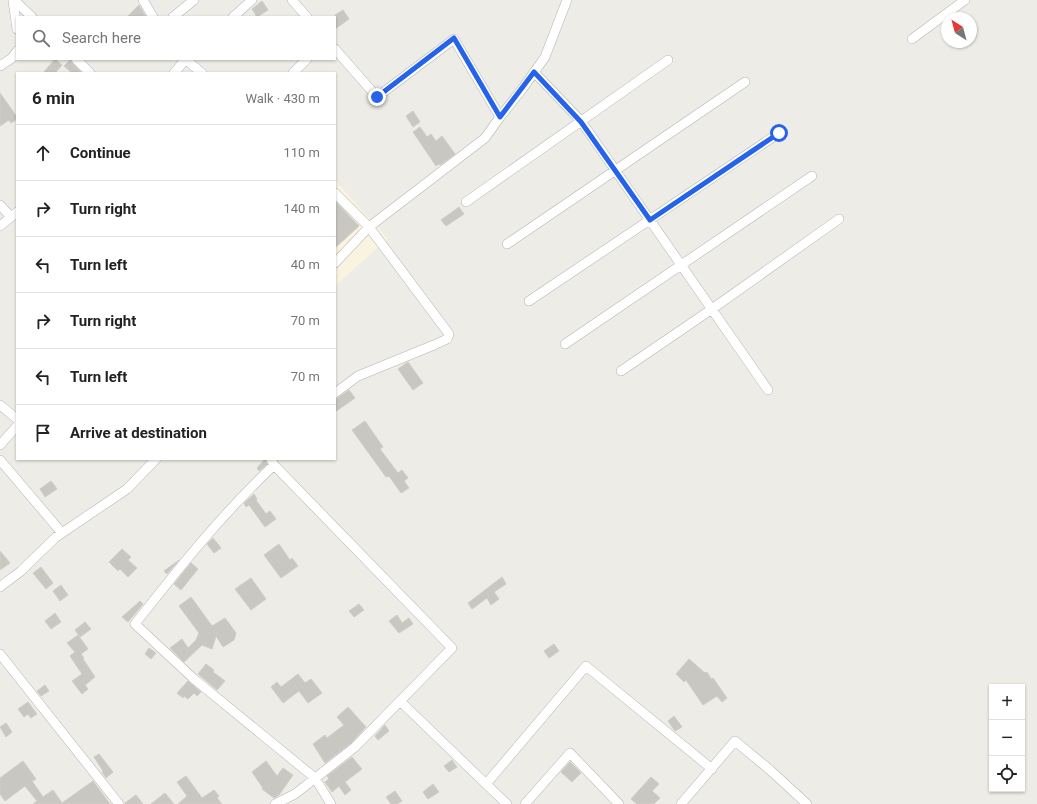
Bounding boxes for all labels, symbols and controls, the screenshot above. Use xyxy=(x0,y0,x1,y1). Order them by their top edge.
north arrow xyxy=(941,12,977,48)
search box xyxy=(16,16,336,60)
icon: search xyxy=(30,27,52,49)
text: Search here xyxy=(62,29,141,47)
text: 6 min xyxy=(32,88,75,108)
route end xyxy=(368,88,386,106)
text: Walk · 430 m xyxy=(245,91,320,106)
route start xyxy=(770,124,788,142)
icon: ahead xyxy=(32,142,54,164)
text: Continue xyxy=(70,144,131,162)
text: 110 m xyxy=(283,145,320,160)
icon: right xyxy=(32,198,54,220)
text: Turn right xyxy=(70,200,136,218)
text: 140 m xyxy=(283,201,320,216)
icon: left xyxy=(32,254,54,276)
text: Turn left xyxy=(70,256,127,274)
text: 40 m xyxy=(291,257,320,272)
icon: right xyxy=(32,310,54,332)
text: Turn right xyxy=(70,312,136,330)
text: 70 m xyxy=(291,313,320,328)
icon: left xyxy=(32,366,54,388)
text: Turn left xyxy=(70,368,127,386)
text: 70 m xyxy=(291,369,320,384)
icon: arrive xyxy=(32,422,54,444)
text: Arrive at destination xyxy=(70,424,207,442)
map controls xyxy=(989,684,1025,792)
button: + xyxy=(989,684,1025,720)
button: − xyxy=(989,720,1025,756)
button: locate xyxy=(989,756,1025,792)

